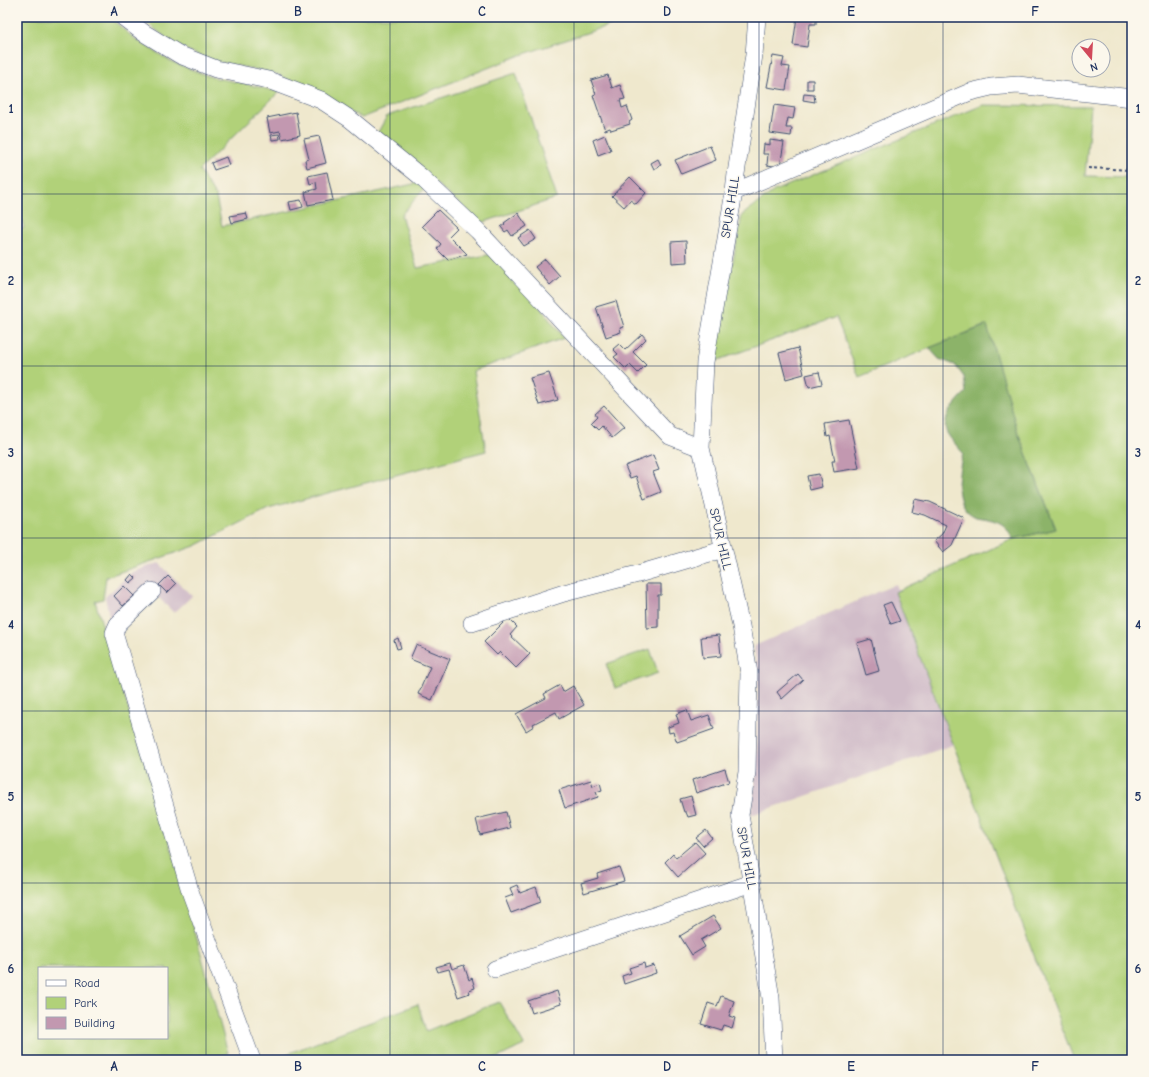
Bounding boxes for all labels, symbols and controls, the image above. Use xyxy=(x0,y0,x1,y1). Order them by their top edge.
text: A xyxy=(110,4,118,19)
text: B xyxy=(294,4,302,19)
text: C xyxy=(478,4,486,19)
text: D xyxy=(663,4,671,19)
text: E xyxy=(847,4,855,19)
text: F xyxy=(1031,4,1039,19)
north arrow xyxy=(1071,38,1111,78)
text: N xyxy=(1089,60,1099,74)
text: 1 xyxy=(8,101,14,116)
text: 1 xyxy=(1135,101,1141,116)
street label: SPUR HILL xyxy=(718,174,742,239)
text: 2 xyxy=(8,273,14,288)
text: 2 xyxy=(1135,273,1141,288)
text: 3 xyxy=(8,445,14,460)
text: 3 xyxy=(1135,445,1141,460)
street label: SPUR HILL xyxy=(707,507,736,572)
text: 4 xyxy=(8,617,14,632)
text: 4 xyxy=(1135,617,1141,632)
text: 5 xyxy=(8,789,15,804)
text: 5 xyxy=(1135,789,1142,804)
street label: SPUR HILL xyxy=(734,826,760,891)
text: 6 xyxy=(8,961,15,976)
text: 6 xyxy=(1135,961,1142,976)
legend xyxy=(38,967,168,1039)
text: Road xyxy=(74,976,100,990)
text: Park xyxy=(74,996,97,1010)
text: Building xyxy=(74,1016,115,1030)
text: A xyxy=(110,1059,118,1074)
text: B xyxy=(294,1059,302,1074)
text: C xyxy=(478,1059,486,1074)
text: D xyxy=(663,1059,671,1074)
text: E xyxy=(847,1059,855,1074)
text: F xyxy=(1031,1059,1039,1074)

